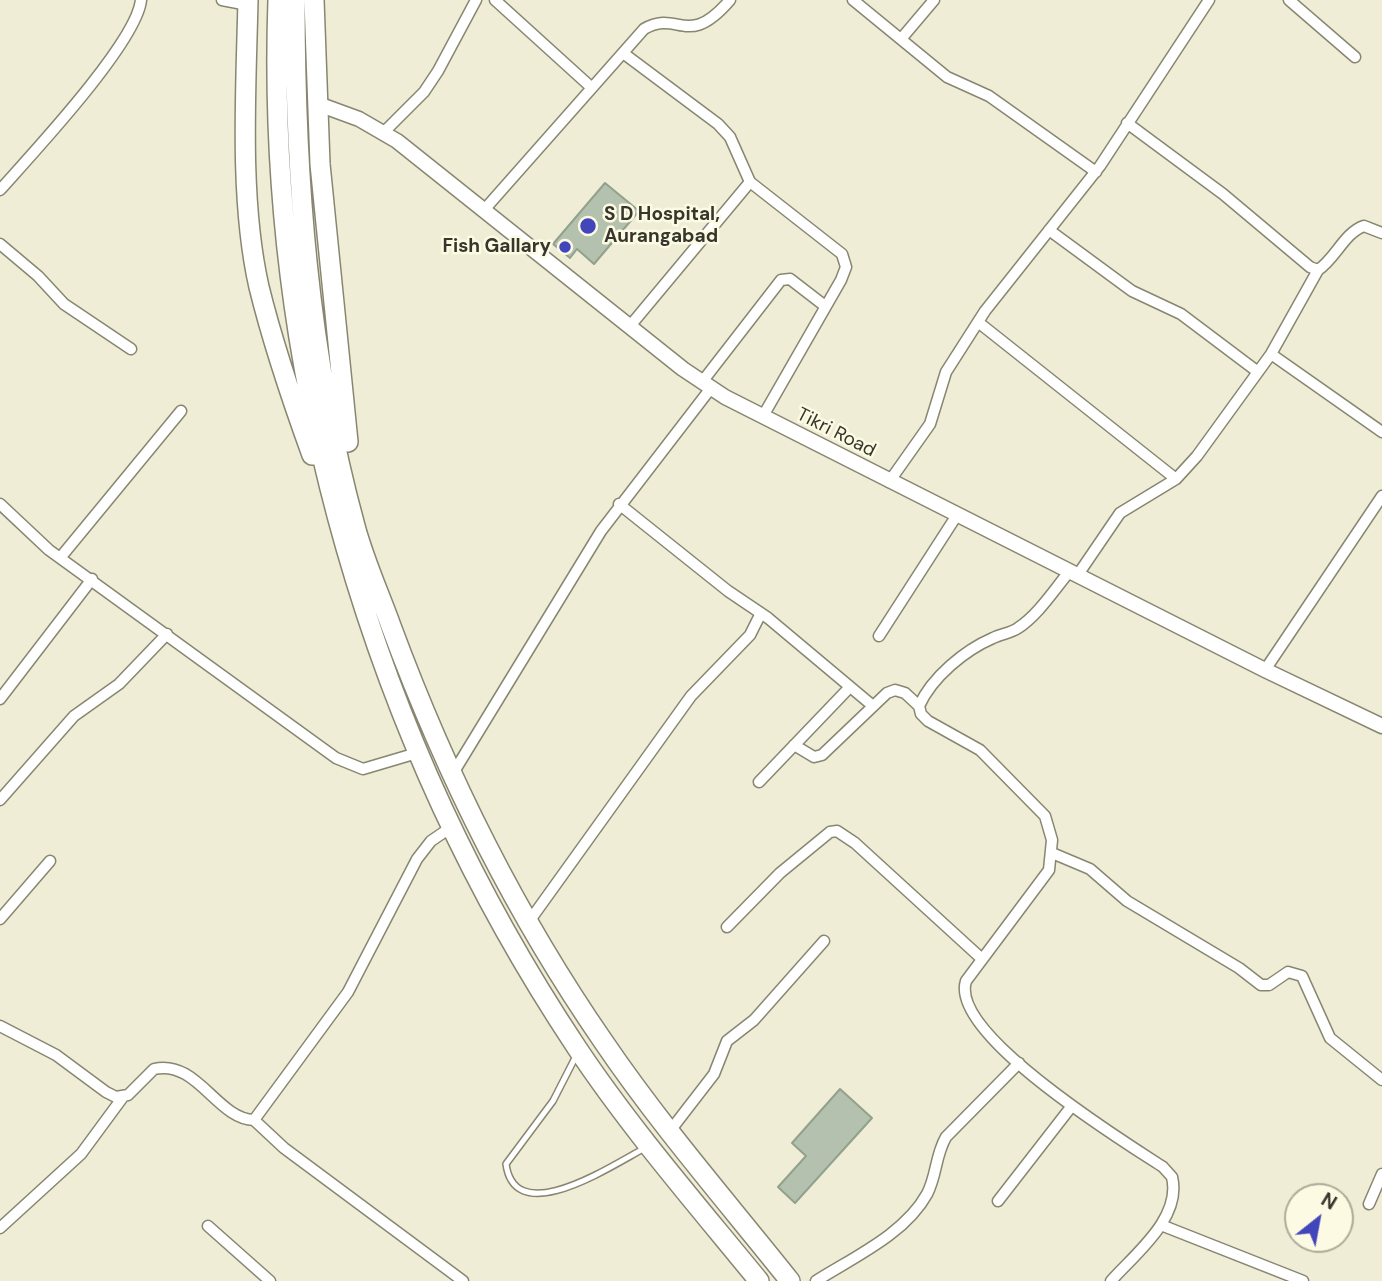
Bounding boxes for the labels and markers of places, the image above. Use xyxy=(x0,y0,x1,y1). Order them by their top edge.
place label: S D Hospital, Aurangabad xyxy=(604,204,720,248)
marker: S D Hospital, Aurangabad xyxy=(578,216,598,236)
place label: Fish Gallary xyxy=(442,236,551,258)
marker: Fish Gallary xyxy=(557,239,573,255)

